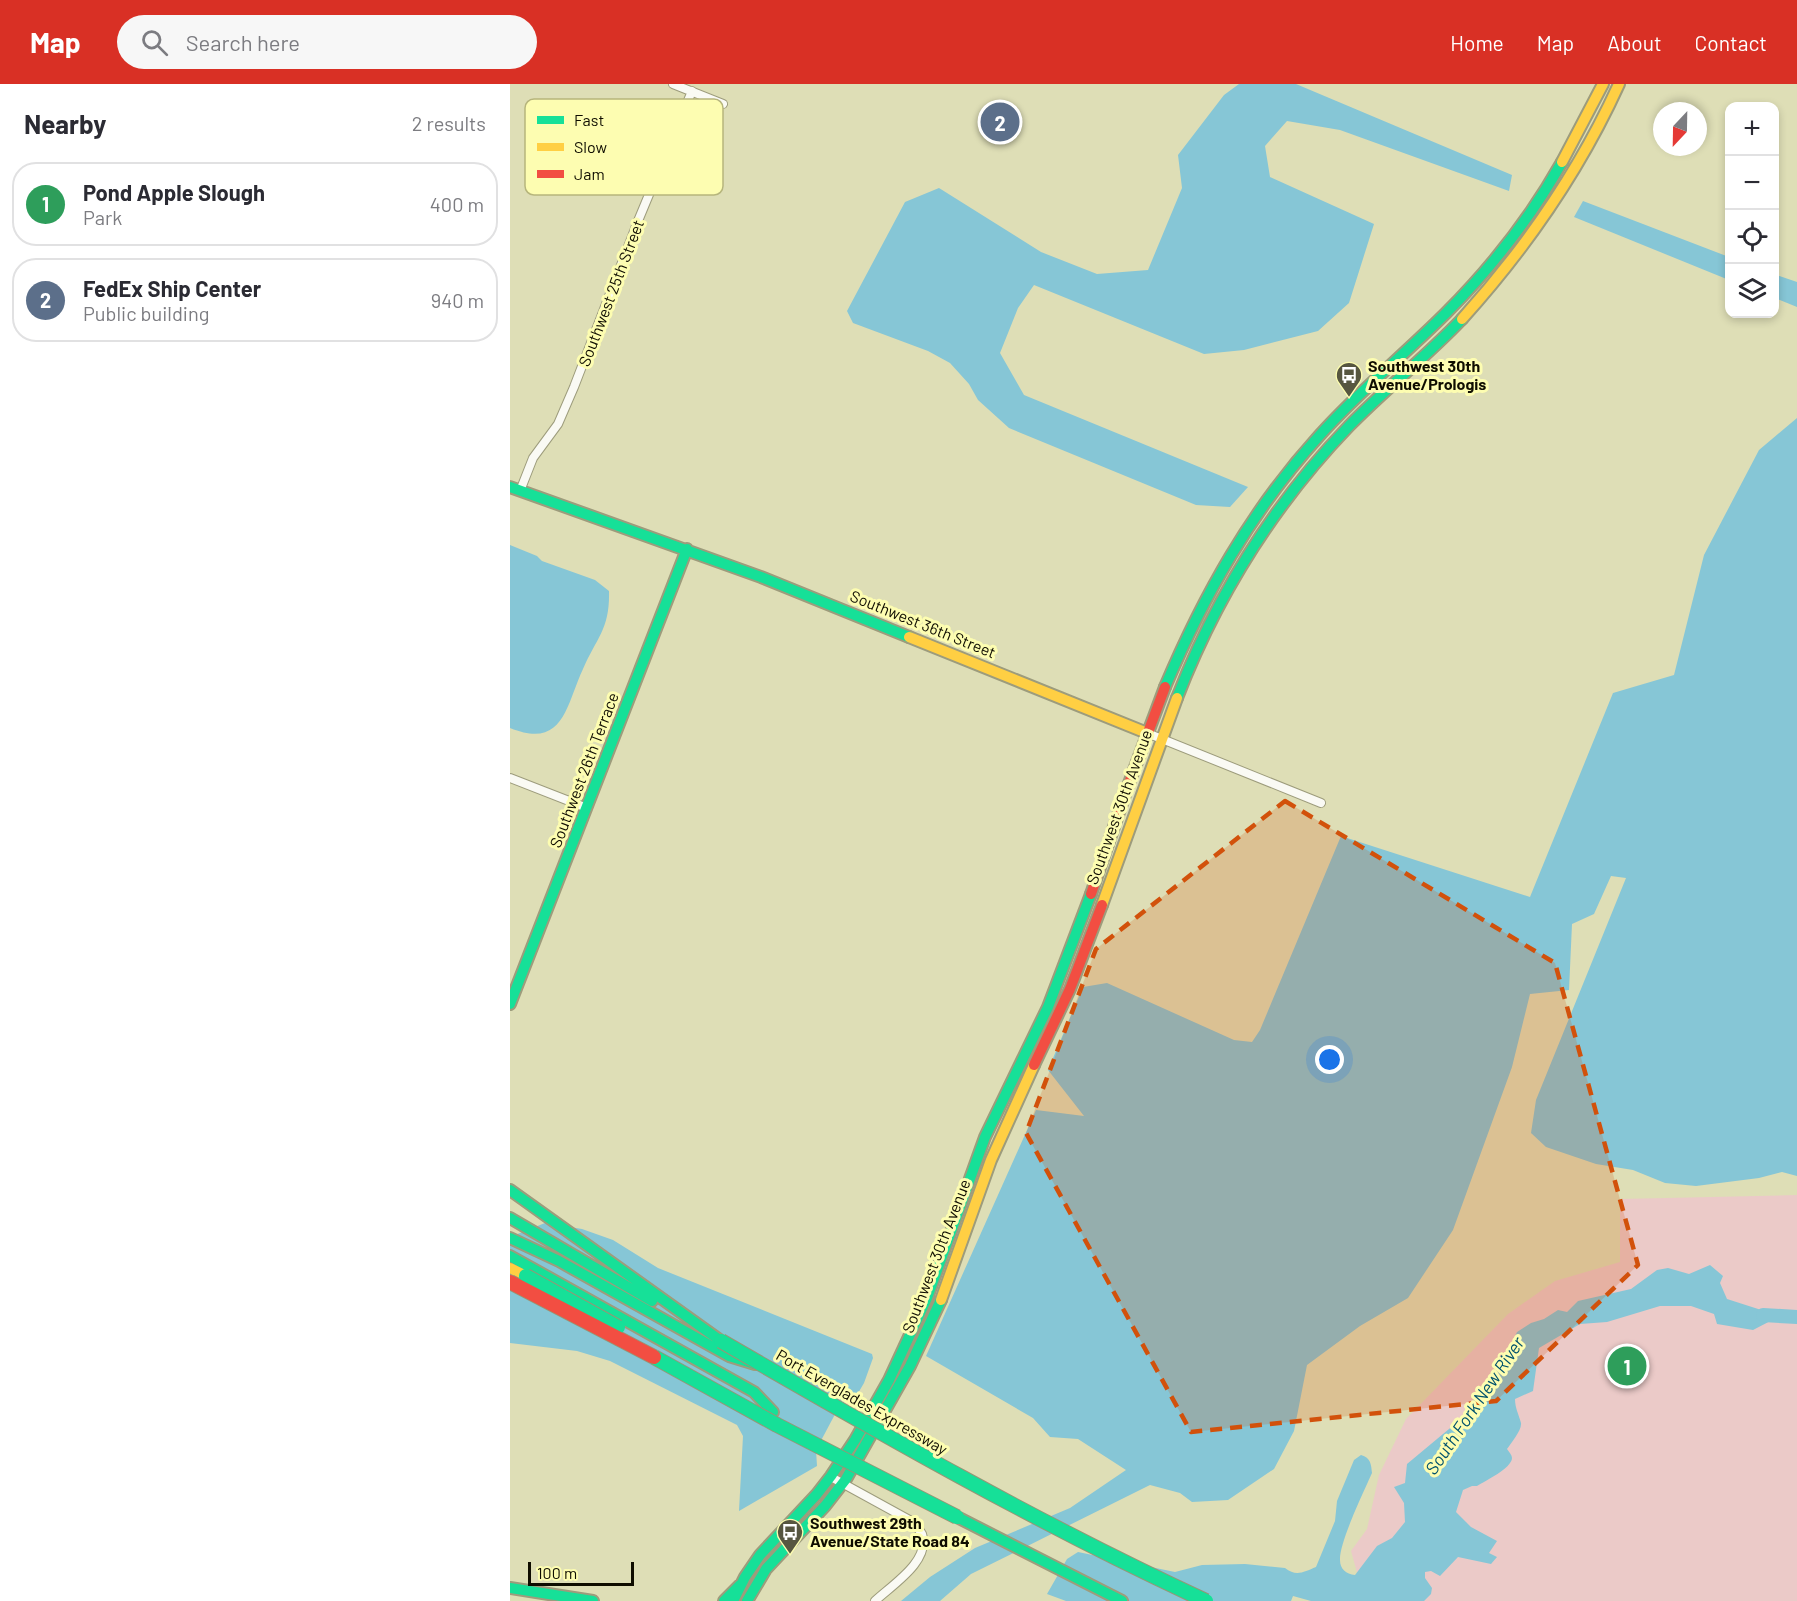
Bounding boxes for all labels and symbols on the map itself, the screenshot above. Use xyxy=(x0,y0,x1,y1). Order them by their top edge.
legend xyxy=(525,99,723,195)
pin: 2 xyxy=(980,99,1020,144)
north arrow xyxy=(1653,102,1707,156)
text: Fast xyxy=(574,110,604,129)
text: Slow xyxy=(574,137,607,156)
text: Jam xyxy=(574,164,605,183)
street label: Southwest 25th Street xyxy=(574,217,647,369)
place label: Southwest 30th Avenue/Prologis xyxy=(1368,356,1486,393)
bus stop icon: Southwest 30th Avenue/Prologis xyxy=(1334,360,1364,398)
street label: Southwest 36th Street xyxy=(848,586,999,661)
street label: Southwest 26th Terrace xyxy=(545,689,622,850)
street label: Southwest 30th Avenue xyxy=(1082,727,1155,887)
your location xyxy=(1315,1045,1344,1074)
street label: Southwest 30th Avenue xyxy=(897,1176,974,1335)
water label: South Fork New River xyxy=(1420,1332,1529,1479)
pin: 1 xyxy=(1608,1344,1646,1388)
street label: Port Everglades Expressway xyxy=(773,1345,952,1459)
place label: Southwest 29th Avenue/State Road 84 xyxy=(810,1513,970,1550)
bus stop icon: Southwest 29th Avenue/State Road 84 xyxy=(775,1517,805,1555)
scale bar xyxy=(528,1559,634,1586)

